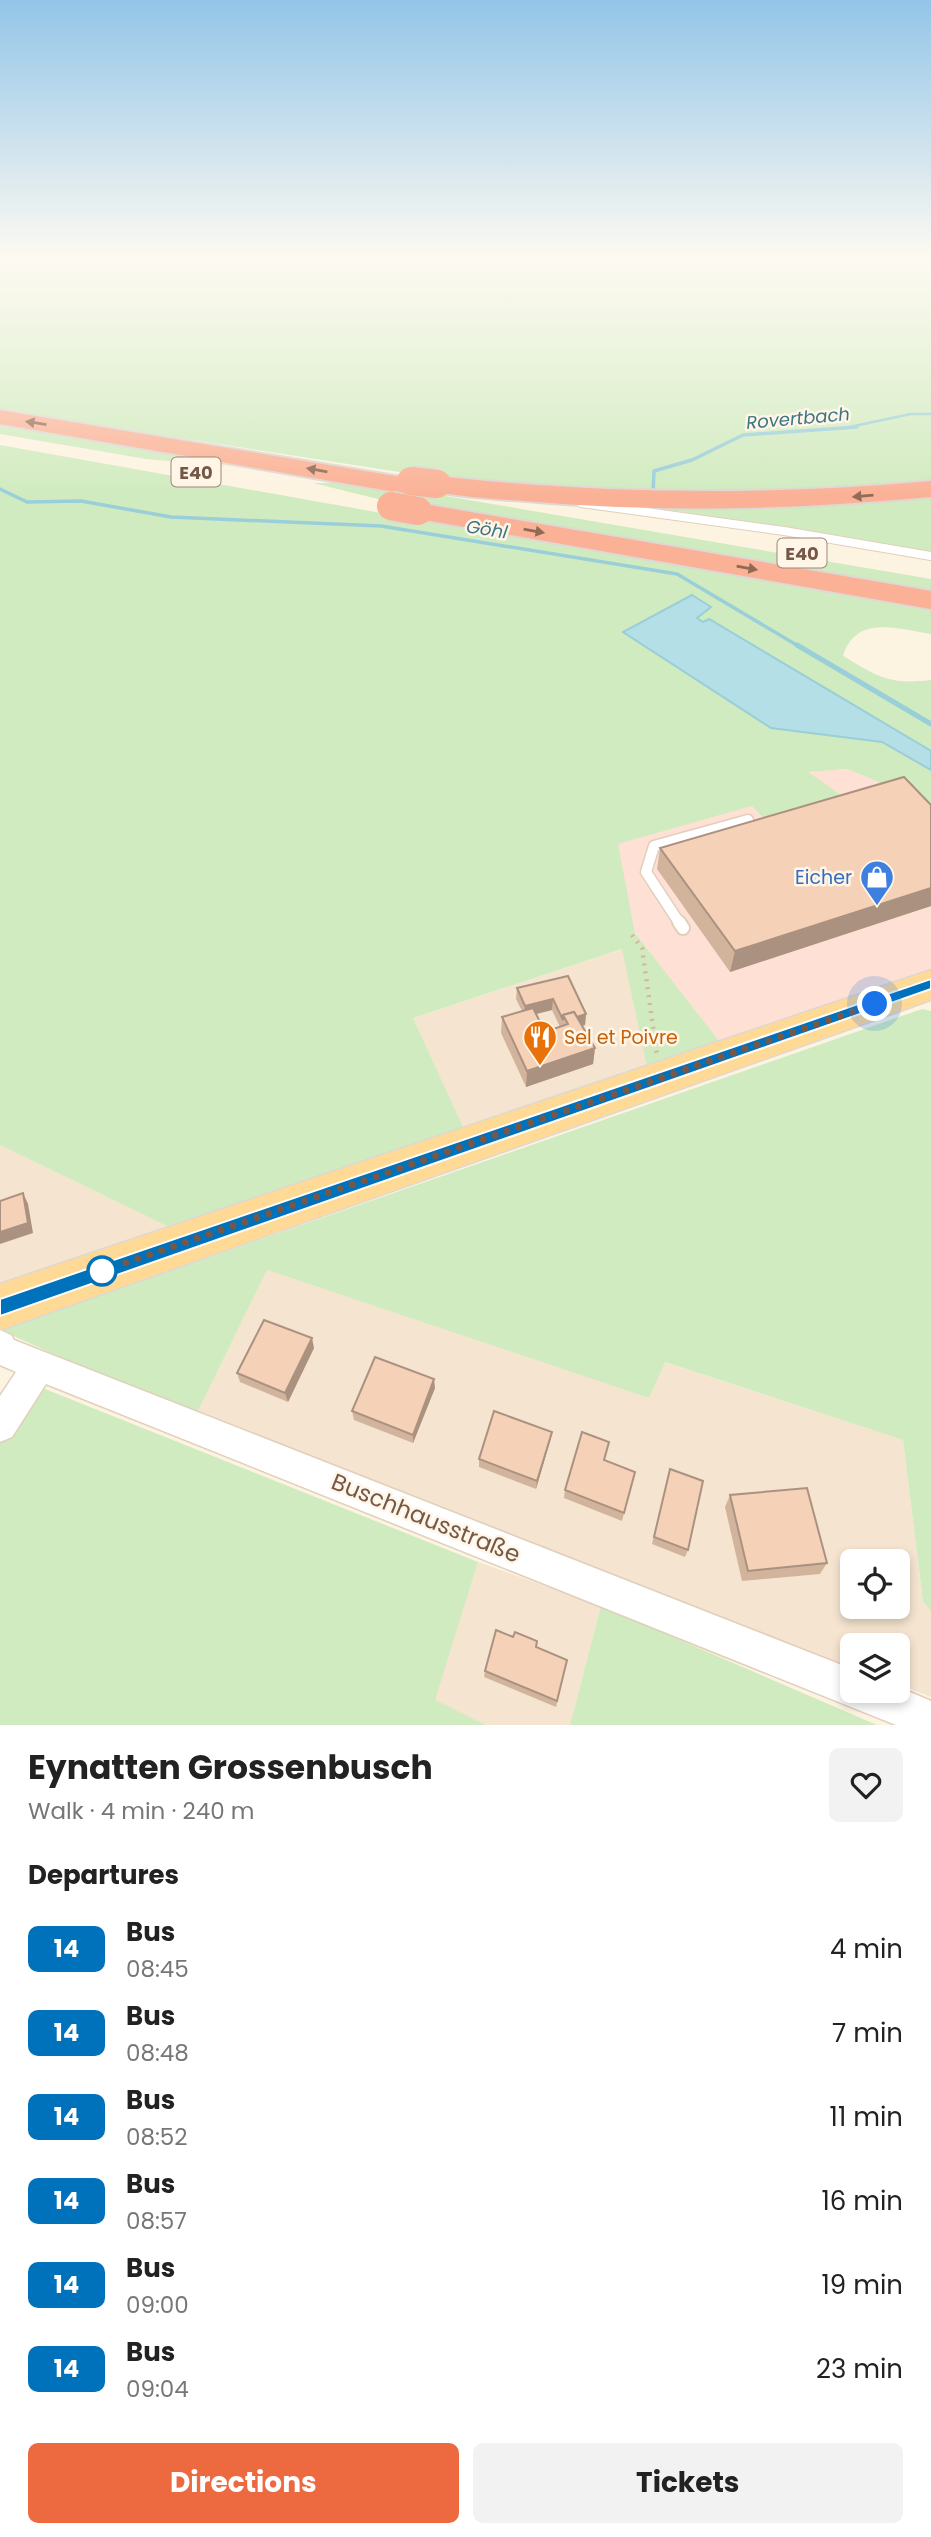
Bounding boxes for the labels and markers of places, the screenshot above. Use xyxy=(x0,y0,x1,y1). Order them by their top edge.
shop icon: Eicher xyxy=(858,858,896,907)
place label: Eicher xyxy=(795,864,852,891)
restaurant icon: Sel et Poivre xyxy=(521,1018,559,1067)
place label: Sel et Poivre xyxy=(564,1024,678,1051)
unlabelled marker xyxy=(87,1256,117,1286)

